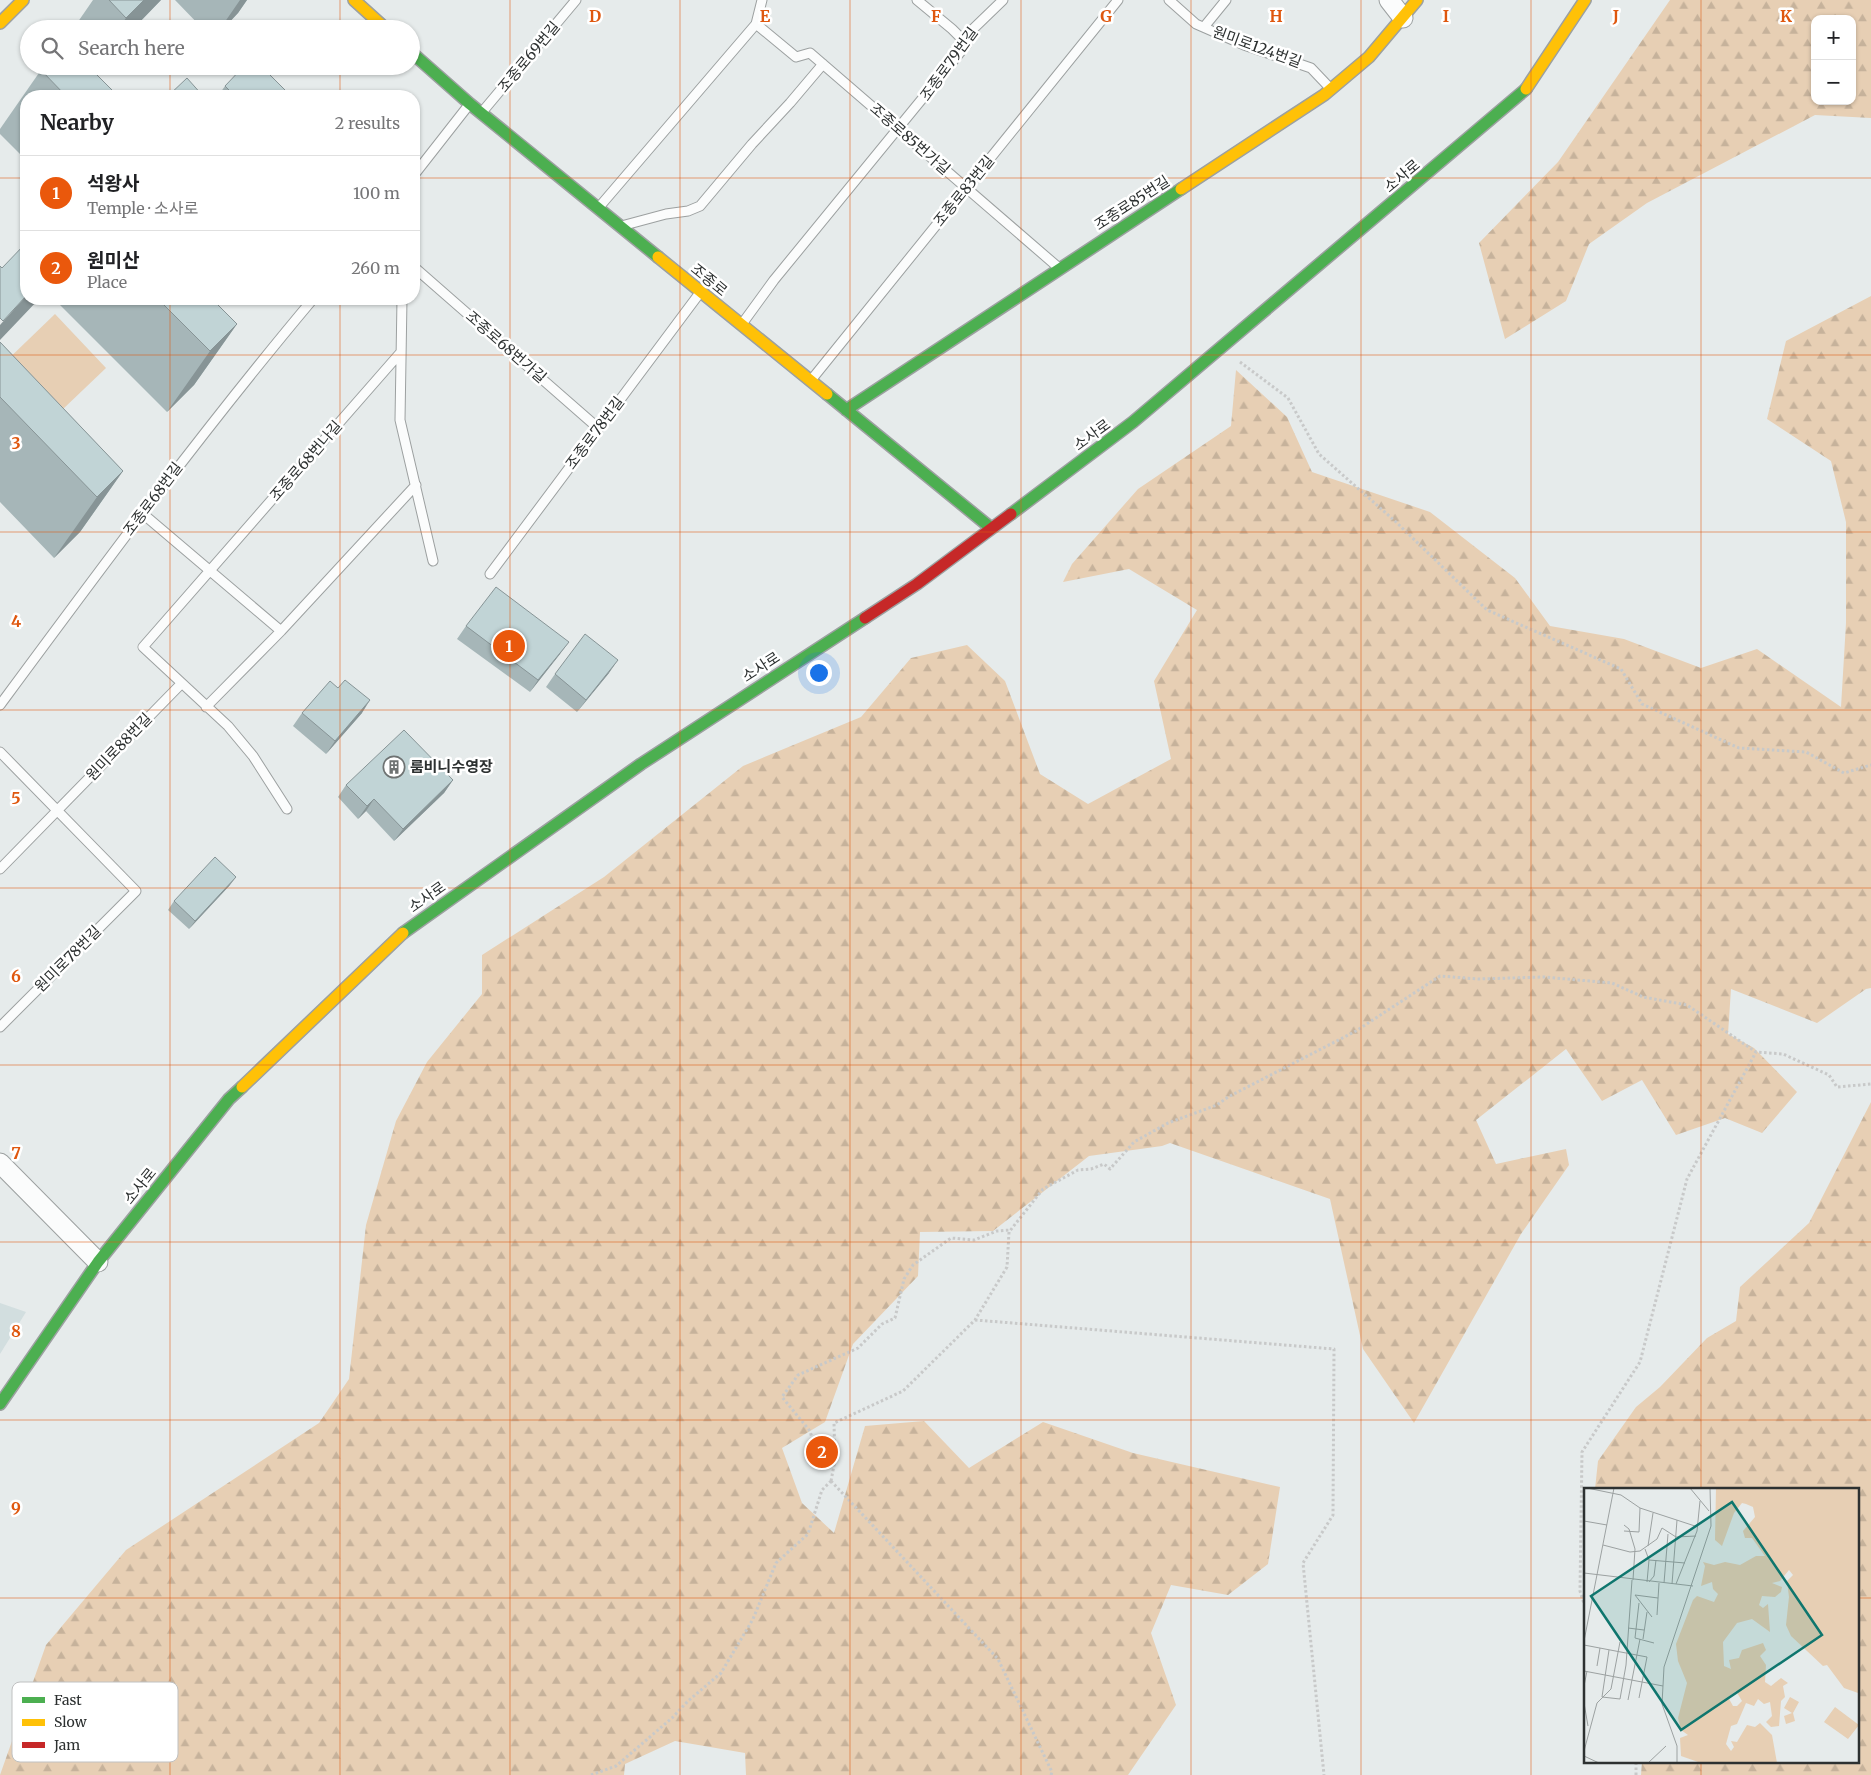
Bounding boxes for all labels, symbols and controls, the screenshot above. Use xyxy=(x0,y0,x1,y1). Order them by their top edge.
text: D xyxy=(589,6,601,26)
text: E xyxy=(760,6,771,26)
text: F xyxy=(931,6,941,26)
text: G xyxy=(1100,6,1112,26)
text: H xyxy=(1269,6,1283,26)
text: I xyxy=(1443,6,1449,26)
text: J xyxy=(1612,6,1619,26)
text: K xyxy=(1780,6,1792,26)
map controls xyxy=(1811,15,1856,105)
button: + xyxy=(1811,15,1856,60)
street label: 조종로69번길 xyxy=(493,17,564,96)
search box xyxy=(20,20,420,75)
street label: 원미로124번길 xyxy=(1210,22,1304,71)
street label: 조종로79번길 xyxy=(916,23,982,104)
icon: search xyxy=(38,34,66,62)
text: Search here xyxy=(78,36,185,60)
button: − xyxy=(1811,60,1856,105)
street label: 조종로85번가길 xyxy=(866,99,954,179)
text: Nearby xyxy=(40,109,114,136)
text: 2 results xyxy=(335,113,400,133)
street label: 조종로83번길 xyxy=(929,151,998,230)
street label: 소사로 xyxy=(1380,155,1424,196)
text: 석왕사 xyxy=(87,171,139,195)
street label: 조종로85번길 xyxy=(1090,171,1173,234)
text: 1 xyxy=(52,183,60,203)
text: 100 m xyxy=(353,183,400,203)
text: Temple · 소사로 xyxy=(87,198,198,218)
text: 원미산 xyxy=(87,248,139,272)
text: 2 xyxy=(51,258,61,278)
text: 260 m xyxy=(351,258,400,278)
street label: 조종로 xyxy=(687,259,731,300)
text: Place xyxy=(87,272,127,292)
street label: 조종로68번가길 xyxy=(462,306,551,387)
street label: 조종로78번길 xyxy=(561,393,628,473)
street label: 소사로 xyxy=(1069,415,1114,454)
street label: 조종로68번나길 xyxy=(265,416,346,505)
text: 3 xyxy=(11,433,21,453)
street label: 조종로68번길 xyxy=(119,458,186,539)
text: 4 xyxy=(11,611,21,631)
pin: 1 xyxy=(493,627,525,665)
street label: 소사로 xyxy=(738,647,783,686)
your location xyxy=(806,660,832,686)
street label: 원미로88번길 xyxy=(82,709,156,784)
building icon: 룸비니수영장 xyxy=(382,755,406,779)
place label: 룸비니수영장 xyxy=(410,757,493,776)
text: 5 xyxy=(11,788,21,808)
street label: 소사로 xyxy=(404,877,449,916)
street label: 원미로78번길 xyxy=(31,922,105,996)
text: 6 xyxy=(11,966,21,986)
text: 7 xyxy=(11,1143,21,1163)
street label: 소사로 xyxy=(119,1164,160,1208)
text: 8 xyxy=(11,1321,21,1341)
pin: 2 xyxy=(806,1433,838,1471)
inset map xyxy=(1584,1488,1858,1762)
text: 9 xyxy=(11,1498,21,1518)
legend xyxy=(12,1682,178,1762)
text: Fast xyxy=(54,1691,82,1709)
text: Slow xyxy=(54,1713,87,1731)
text: Jam xyxy=(53,1736,80,1754)

